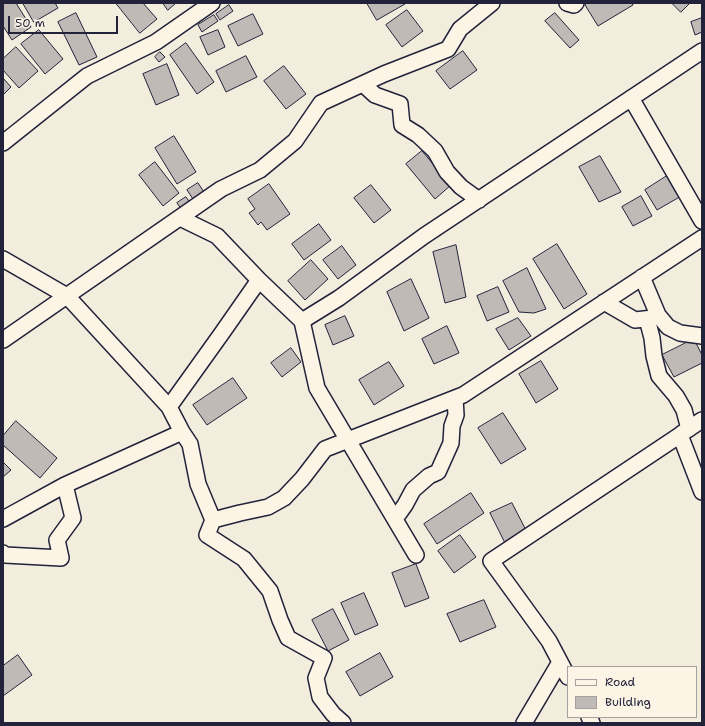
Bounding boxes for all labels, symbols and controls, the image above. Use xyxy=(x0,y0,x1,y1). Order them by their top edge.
scale bar xyxy=(10,8,120,34)
text: 50 m xyxy=(15,15,45,31)
legend xyxy=(567,666,697,718)
text: Road xyxy=(605,674,635,690)
text: Building xyxy=(605,694,651,710)

